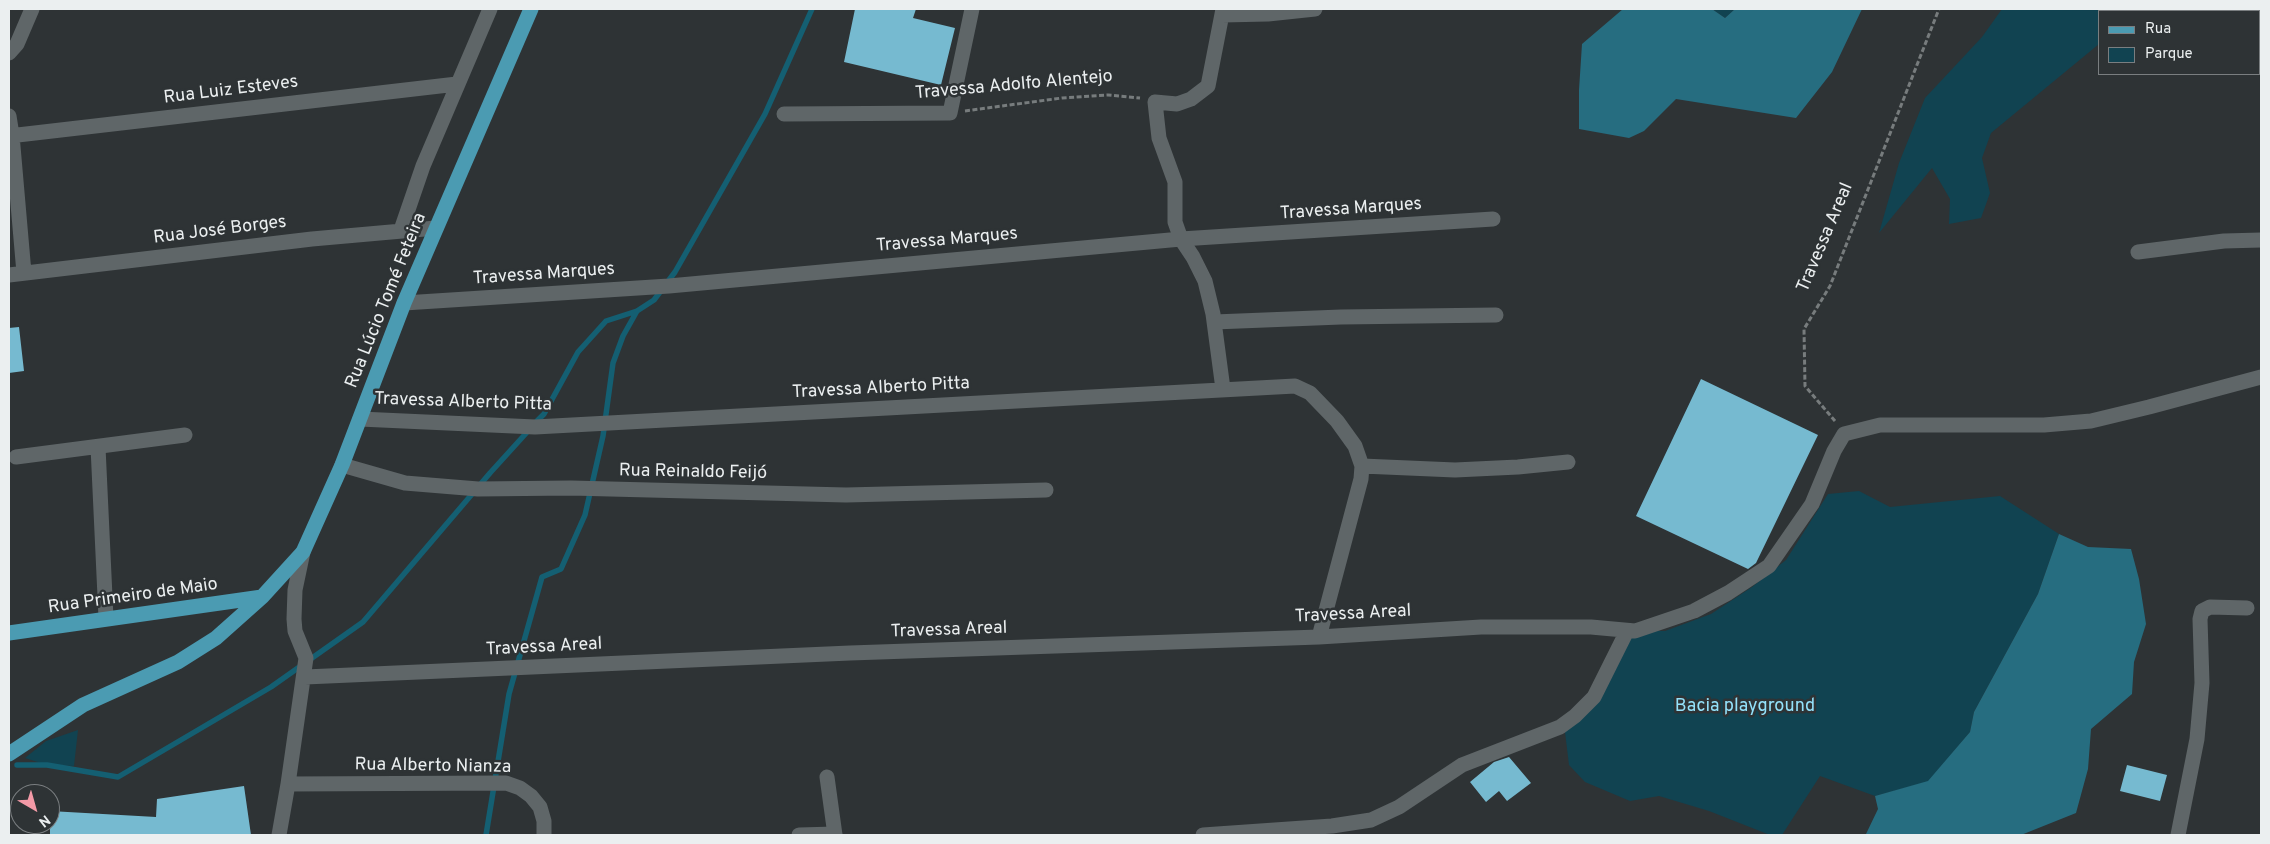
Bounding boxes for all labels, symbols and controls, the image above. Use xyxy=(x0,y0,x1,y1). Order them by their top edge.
legend xyxy=(2098,10,2260,75)
text: Rua xyxy=(2145,20,2171,39)
text: Parque xyxy=(2145,45,2193,64)
street label: Travessa Adolfo Alentejo xyxy=(914,67,1114,105)
street label: Rua Luiz Esteves xyxy=(162,72,300,110)
street label: Travessa Areal xyxy=(1793,180,1859,296)
street label: Travessa Marques xyxy=(1279,194,1423,226)
street label: Rua Lúcio Tomé Feteira xyxy=(342,210,432,392)
street label: Rua José Borges xyxy=(152,212,288,250)
street label: Travessa Marques xyxy=(875,224,1019,258)
street label: Travessa Marques xyxy=(472,259,616,291)
street label: Travessa Alberto Pitta xyxy=(792,374,970,404)
street label: Travessa Alberto Pitta xyxy=(374,389,552,417)
street label: Rua Reinaldo Feijó xyxy=(619,461,767,485)
street label: Rua Primeiro de Maio xyxy=(47,574,219,620)
street label: Travessa Areal xyxy=(1294,601,1412,629)
street label: Travessa Areal xyxy=(890,618,1008,644)
street label: Travessa Areal xyxy=(485,634,603,662)
park label: Bacia playground xyxy=(1675,696,1815,718)
street label: Rua Alberto Nianza xyxy=(354,755,512,779)
north arrow xyxy=(10,784,60,834)
text: N xyxy=(35,811,53,830)

